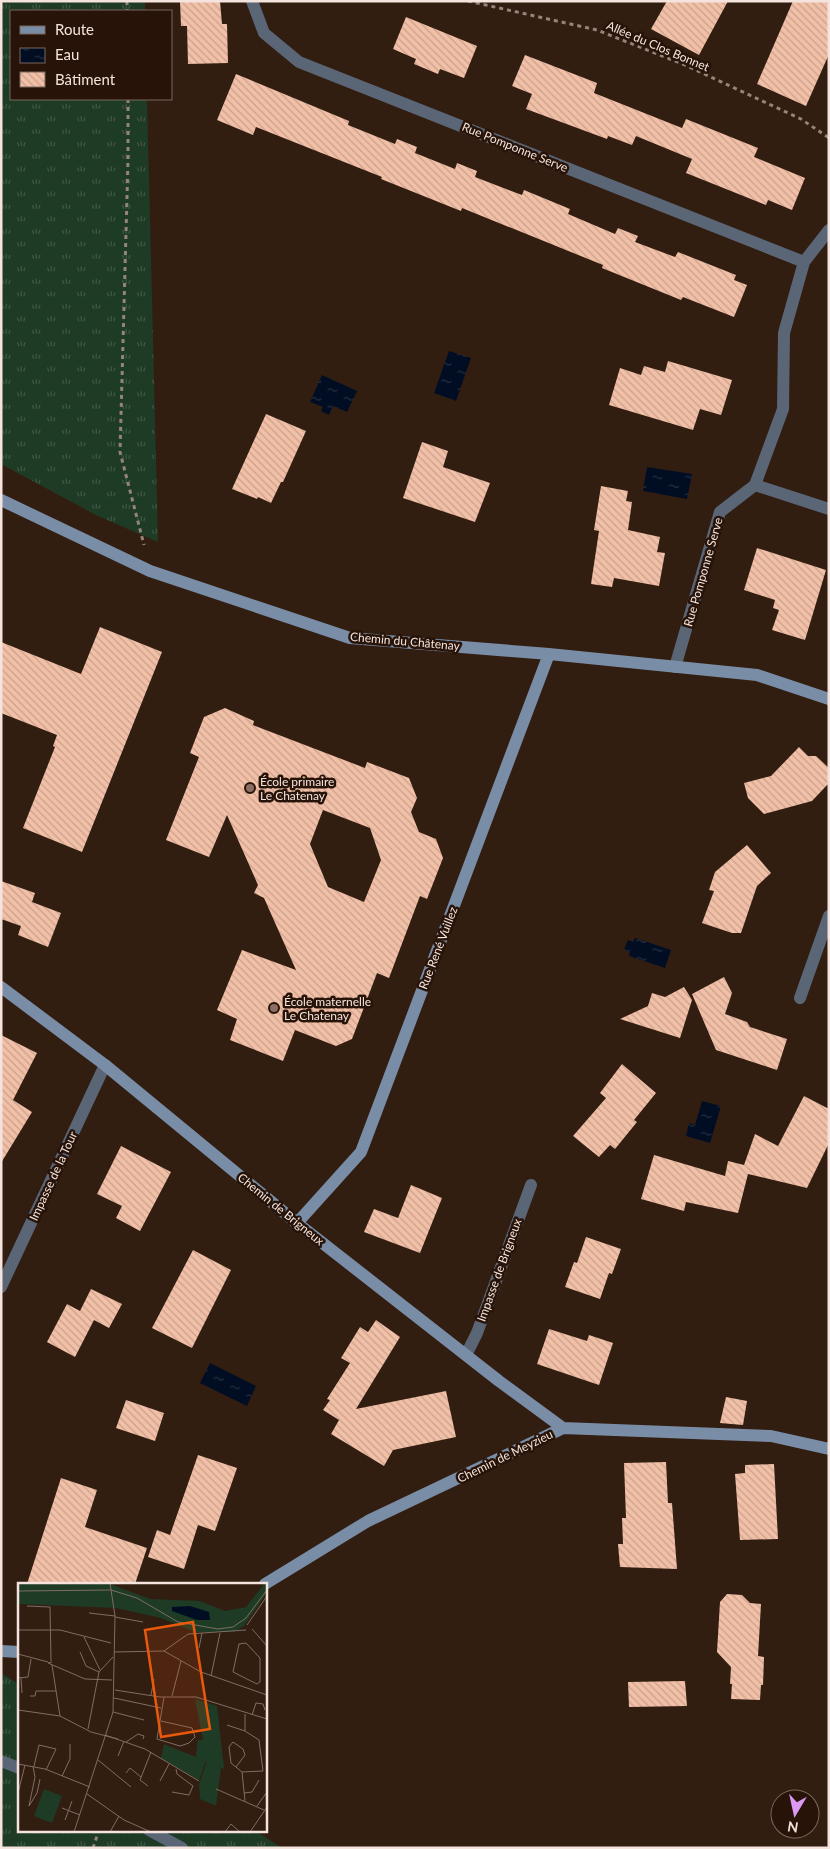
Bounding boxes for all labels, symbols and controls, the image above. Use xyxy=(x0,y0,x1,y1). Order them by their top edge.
legend xyxy=(10,10,172,100)
street label: Allée du Clos Bonnet xyxy=(604,18,712,75)
text: Route xyxy=(55,20,94,38)
text: Eau xyxy=(55,45,79,63)
text: Bâtiment xyxy=(55,70,116,88)
street label: Rue Pomponne Serve xyxy=(460,119,570,175)
street label: Rue Pomponne Serve xyxy=(680,516,726,628)
street label: Chemin du Châtenay xyxy=(350,629,461,653)
place label: École primaire Le Chatenay xyxy=(260,774,334,803)
marker: École primaire Le Chatenay xyxy=(244,782,256,794)
street label: Rue René Vuillez xyxy=(415,904,461,991)
place label: École maternelle Le Chatenay xyxy=(284,994,371,1023)
marker: École maternelle Le Chatenay xyxy=(268,1002,280,1014)
street label: Impasse de la Tour xyxy=(26,1128,81,1223)
street label: Chemin de Brigneux xyxy=(235,1170,327,1248)
street label: Impasse de Brigneux xyxy=(473,1216,525,1324)
street label: Chemin de Meyzieu xyxy=(455,1426,555,1486)
inset map xyxy=(18,1583,266,1832)
north arrow xyxy=(770,1789,820,1839)
text: N xyxy=(786,1818,800,1837)

